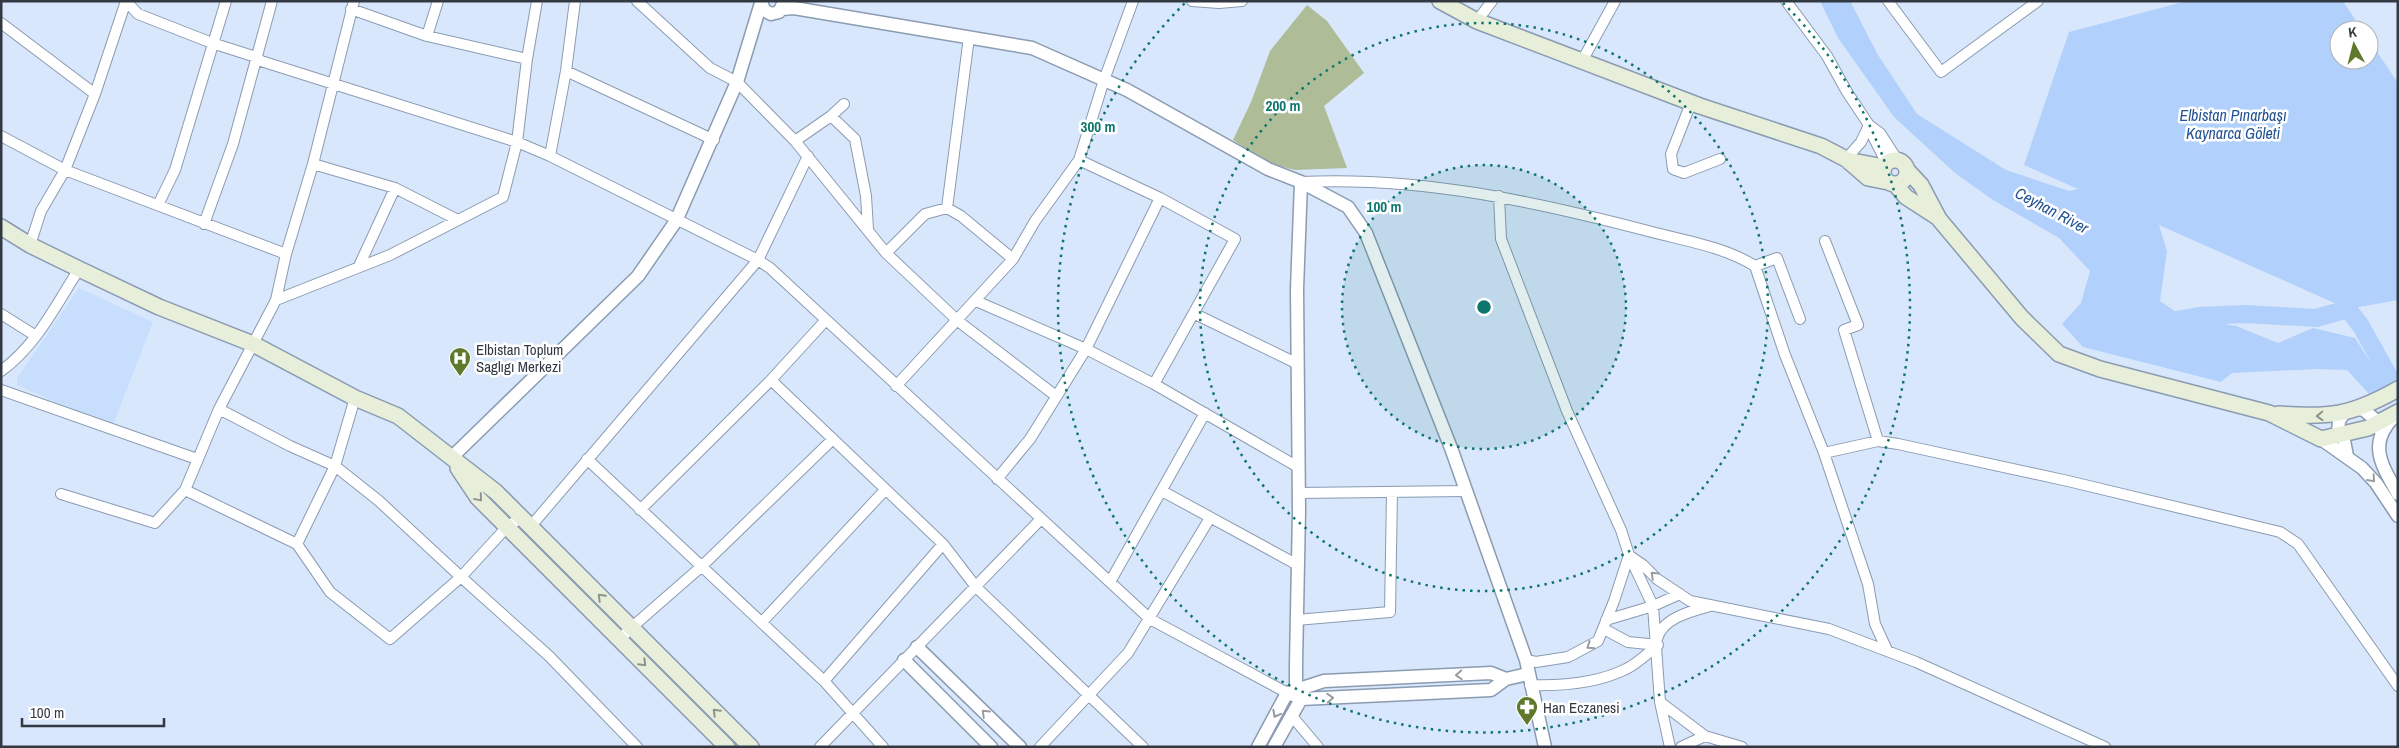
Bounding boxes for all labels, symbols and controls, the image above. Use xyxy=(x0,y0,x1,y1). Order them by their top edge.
north arrow xyxy=(2329,20,2379,70)
text: K xyxy=(2347,23,2358,42)
text: 200 m xyxy=(1266,95,1300,116)
water label: Elbistan Pınarbaşı Kaynarca Göleti xyxy=(2179,104,2287,144)
text: 300 m xyxy=(1081,116,1115,137)
water label: Ceyhan River xyxy=(2011,181,2093,239)
text: 100 m xyxy=(1367,196,1401,217)
centre of rings xyxy=(1475,298,1493,316)
place label: Elbistan Toplum Saglıgı Merkezi xyxy=(476,339,563,377)
hospital icon: Elbistan Toplum Saglıgı Merkezi xyxy=(448,346,472,377)
one-way arrow xyxy=(2315,410,2323,421)
one-way arrow xyxy=(2367,474,2376,483)
one-way arrow xyxy=(474,492,482,501)
one-way arrow xyxy=(1651,572,1660,581)
one-way arrow xyxy=(598,594,607,603)
one-way arrow xyxy=(1586,640,1595,650)
one-way arrow xyxy=(637,658,646,667)
one-way arrow xyxy=(1454,670,1462,680)
one-way arrow xyxy=(1327,692,1335,703)
pharmacy icon: Han Eczanesi xyxy=(1515,695,1539,726)
scale bar xyxy=(22,696,165,728)
place label: Han Eczanesi xyxy=(1543,697,1620,718)
text: 100 m xyxy=(30,702,64,723)
one-way arrow xyxy=(713,709,722,718)
one-way arrow xyxy=(1272,709,1282,718)
one-way arrow xyxy=(982,710,991,719)

